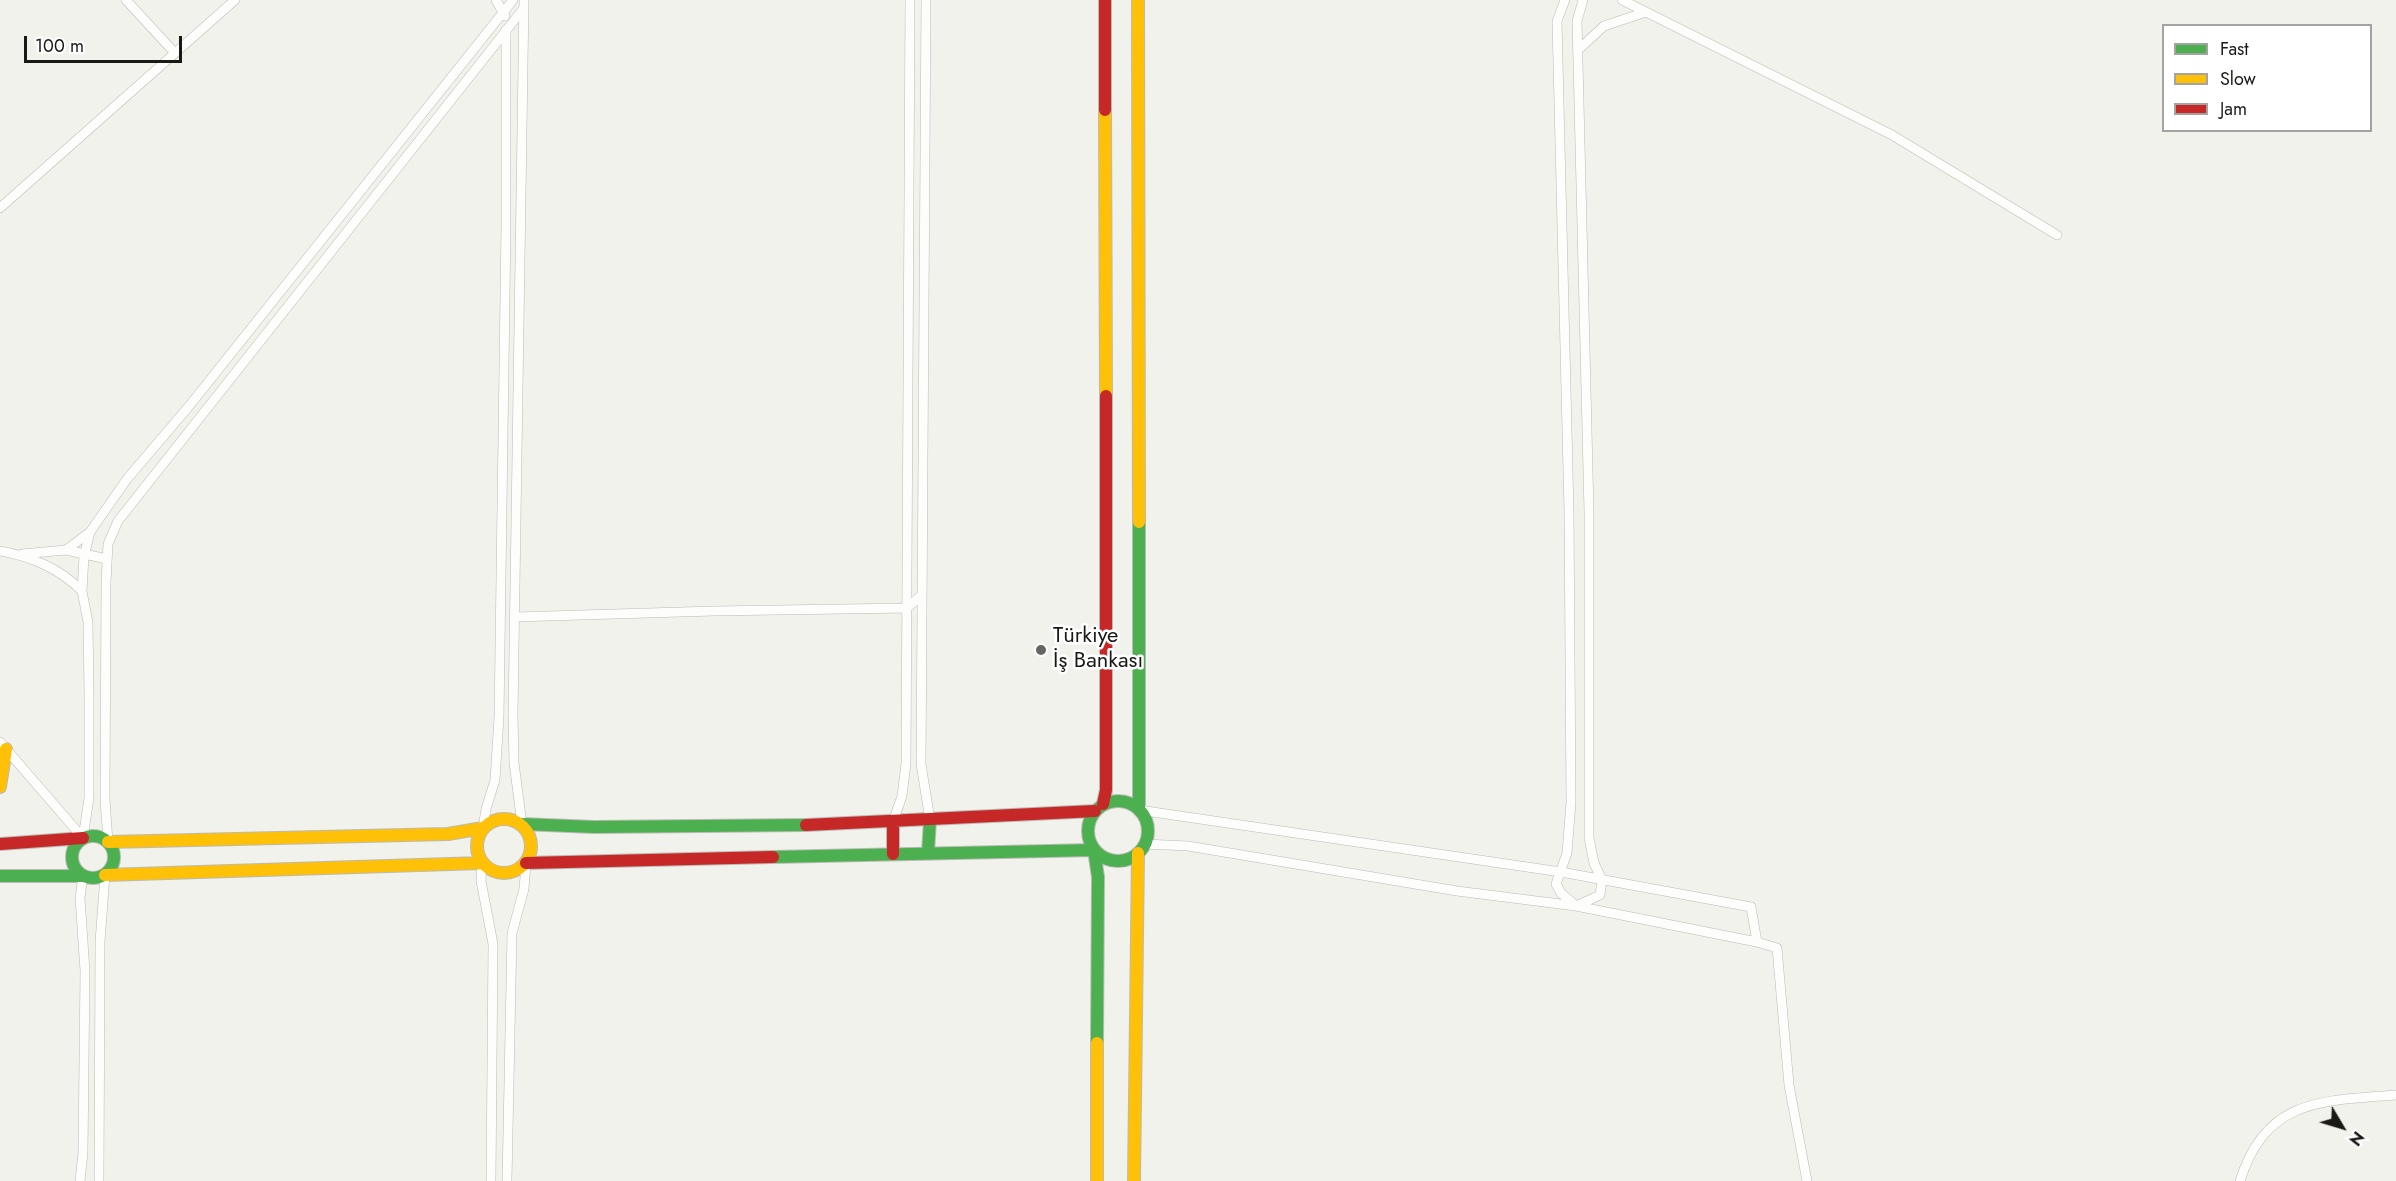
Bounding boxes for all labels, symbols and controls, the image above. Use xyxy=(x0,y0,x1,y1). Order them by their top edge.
scale bar xyxy=(27,24,184,62)
legend xyxy=(2162,24,2372,132)
text: 100 m xyxy=(35,33,84,59)
text: Fast xyxy=(2220,36,2249,62)
text: Slow xyxy=(2220,66,2256,92)
text: Jam xyxy=(2220,96,2247,122)
place label: Türkiye İş Bankası xyxy=(1053,624,1143,676)
marker: Türkiye İş Bankası xyxy=(1034,643,1048,657)
north arrow xyxy=(2312,1097,2372,1157)
text: N xyxy=(2344,1126,2370,1150)

